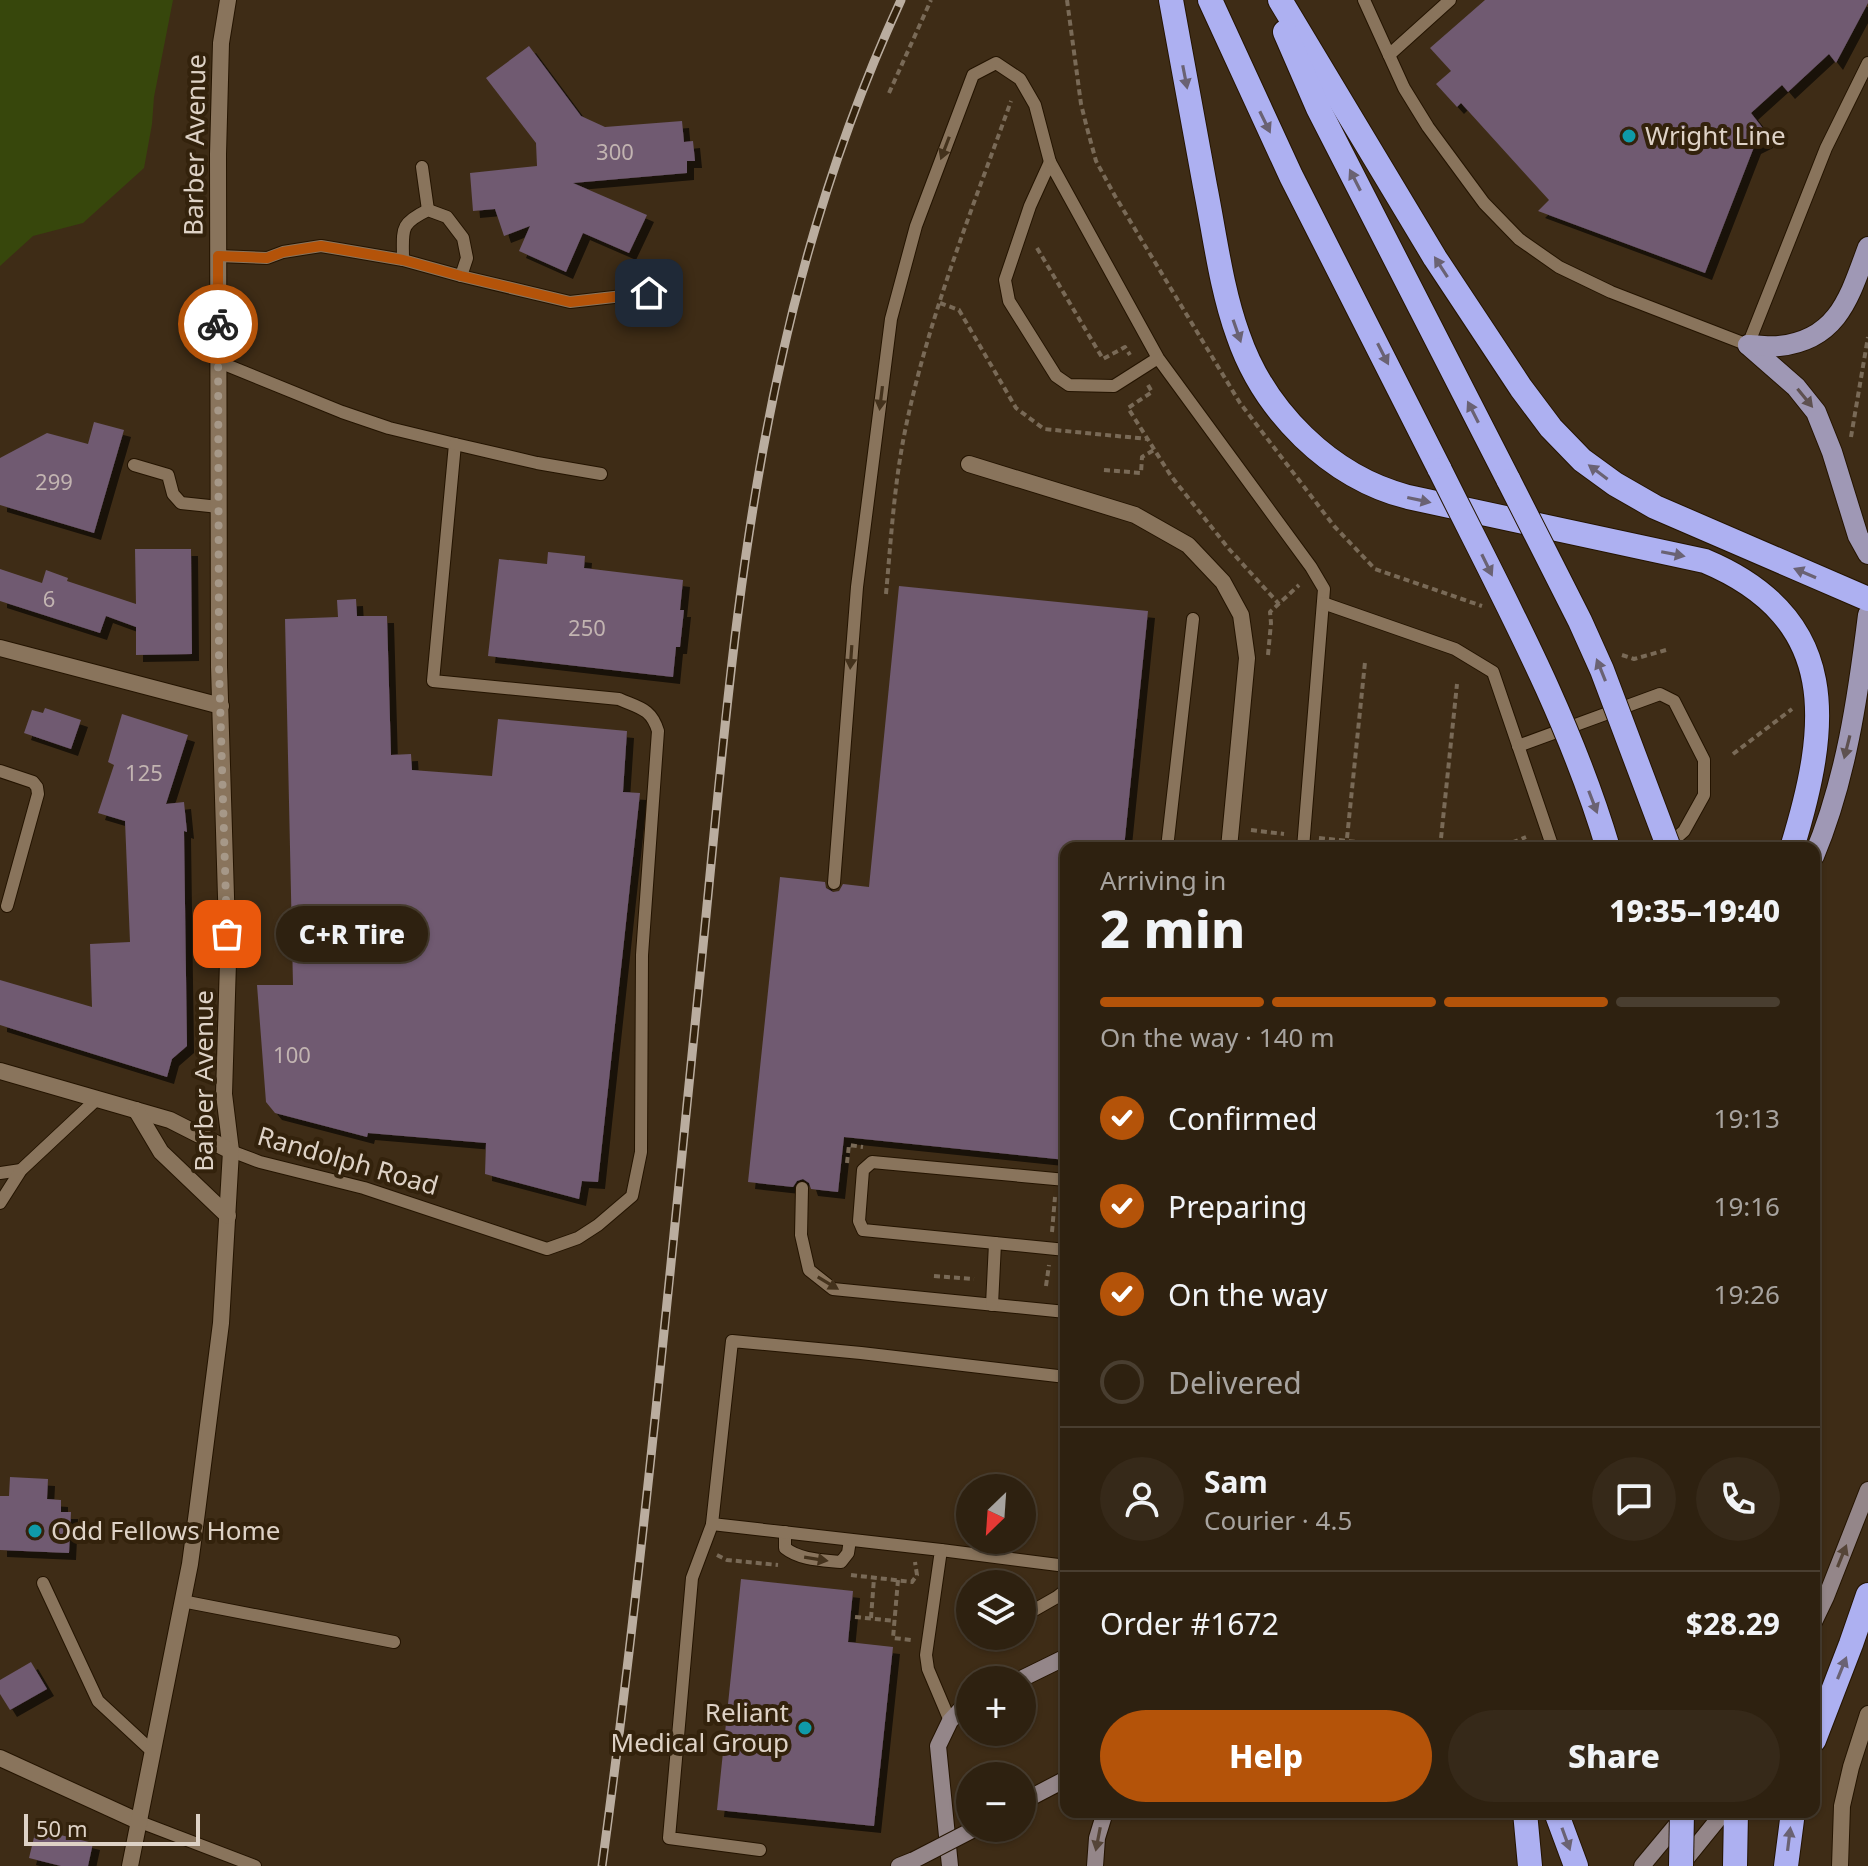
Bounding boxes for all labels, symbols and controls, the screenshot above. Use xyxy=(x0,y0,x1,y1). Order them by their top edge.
street label: Barber Avenue xyxy=(174,54,214,236)
one-way arrow xyxy=(1179,64,1191,89)
one-way arrow xyxy=(1258,110,1272,133)
place label: Wright Line xyxy=(1645,117,1786,153)
marker: Wright Line xyxy=(1620,127,1638,145)
house number: 300 xyxy=(596,136,634,166)
one-way arrow xyxy=(938,136,951,160)
one-way arrow xyxy=(1348,169,1361,192)
one-way arrow xyxy=(1434,256,1448,278)
pin xyxy=(615,259,683,327)
icon: home xyxy=(627,271,671,315)
courier xyxy=(178,284,258,364)
icon: bike xyxy=(196,302,240,346)
one-way arrow xyxy=(1231,320,1243,344)
one-way arrow xyxy=(1376,342,1389,365)
one-way arrow xyxy=(874,386,887,411)
one-way arrow xyxy=(1796,388,1813,408)
one-way arrow xyxy=(1466,400,1480,423)
one-way arrow xyxy=(1587,464,1609,480)
house number: 299 xyxy=(35,466,73,496)
one-way arrow xyxy=(1407,494,1432,507)
one-way arrow xyxy=(1661,548,1686,561)
one-way arrow xyxy=(1480,554,1494,577)
one-way arrow xyxy=(1793,566,1817,579)
house number: 6 xyxy=(43,583,55,613)
house number: 250 xyxy=(568,612,606,642)
one-way arrow xyxy=(844,645,857,670)
one-way arrow xyxy=(1595,658,1608,682)
one-way arrow xyxy=(1840,735,1852,760)
house number: 125 xyxy=(125,757,163,787)
one-way arrow xyxy=(1587,790,1600,814)
text: Arriving in xyxy=(1100,862,1226,898)
text: 19:35–19:40 xyxy=(1609,890,1780,931)
text: 2 min xyxy=(1100,892,1245,963)
pin xyxy=(193,900,261,968)
callout: C+R Tire xyxy=(275,906,427,962)
icon: bag xyxy=(205,912,249,956)
text: C+R Tire xyxy=(299,916,405,952)
street label: Barber Avenue xyxy=(185,990,221,1172)
text: On the way · 140 m xyxy=(1100,1019,1334,1055)
house number: 100 xyxy=(273,1039,311,1069)
icon: check xyxy=(1100,1096,1144,1140)
text: Confirmed xyxy=(1168,1098,1318,1139)
text: 19:13 xyxy=(1714,1100,1780,1136)
street label: Randolph Road xyxy=(254,1117,443,1203)
icon: check xyxy=(1100,1184,1144,1228)
text: Preparing xyxy=(1168,1186,1307,1227)
text: 19:16 xyxy=(1714,1188,1780,1224)
icon: check xyxy=(1100,1272,1144,1316)
text: On the way xyxy=(1168,1274,1328,1315)
one-way arrow xyxy=(817,1275,840,1290)
text: 19:26 xyxy=(1714,1276,1780,1312)
text: Delivered xyxy=(1168,1362,1302,1403)
button: person xyxy=(1100,1457,1184,1541)
button: chat xyxy=(1592,1457,1676,1541)
button: phone xyxy=(1696,1457,1780,1541)
text: Sam xyxy=(1204,1461,1268,1502)
north arrow xyxy=(956,1474,1036,1554)
map controls xyxy=(956,1474,1036,1842)
text: Courier · 4.5 xyxy=(1204,1502,1352,1538)
place label: Odd Fellows Home xyxy=(51,1512,280,1548)
marker: Odd Fellows Home xyxy=(26,1522,44,1540)
one-way arrow xyxy=(1836,1544,1849,1568)
one-way arrow xyxy=(804,1553,829,1565)
button: layers xyxy=(956,1570,1036,1650)
text: Order #1672 xyxy=(1100,1603,1279,1644)
text: $28.29 xyxy=(1686,1603,1780,1644)
one-way arrow xyxy=(1836,1656,1849,1680)
button: + xyxy=(956,1666,1036,1746)
place label: Reliant Medical Group xyxy=(611,1694,789,1760)
button: Help xyxy=(1100,1710,1432,1802)
button: Share xyxy=(1448,1710,1780,1802)
marker: Reliant Medical Group xyxy=(796,1719,814,1737)
button: − xyxy=(956,1762,1036,1842)
scale bar xyxy=(24,1810,200,1846)
text: 50 m xyxy=(36,1813,87,1843)
one-way arrow xyxy=(1092,1826,1104,1851)
one-way arrow xyxy=(1783,1826,1796,1851)
one-way arrow xyxy=(1560,1827,1573,1851)

